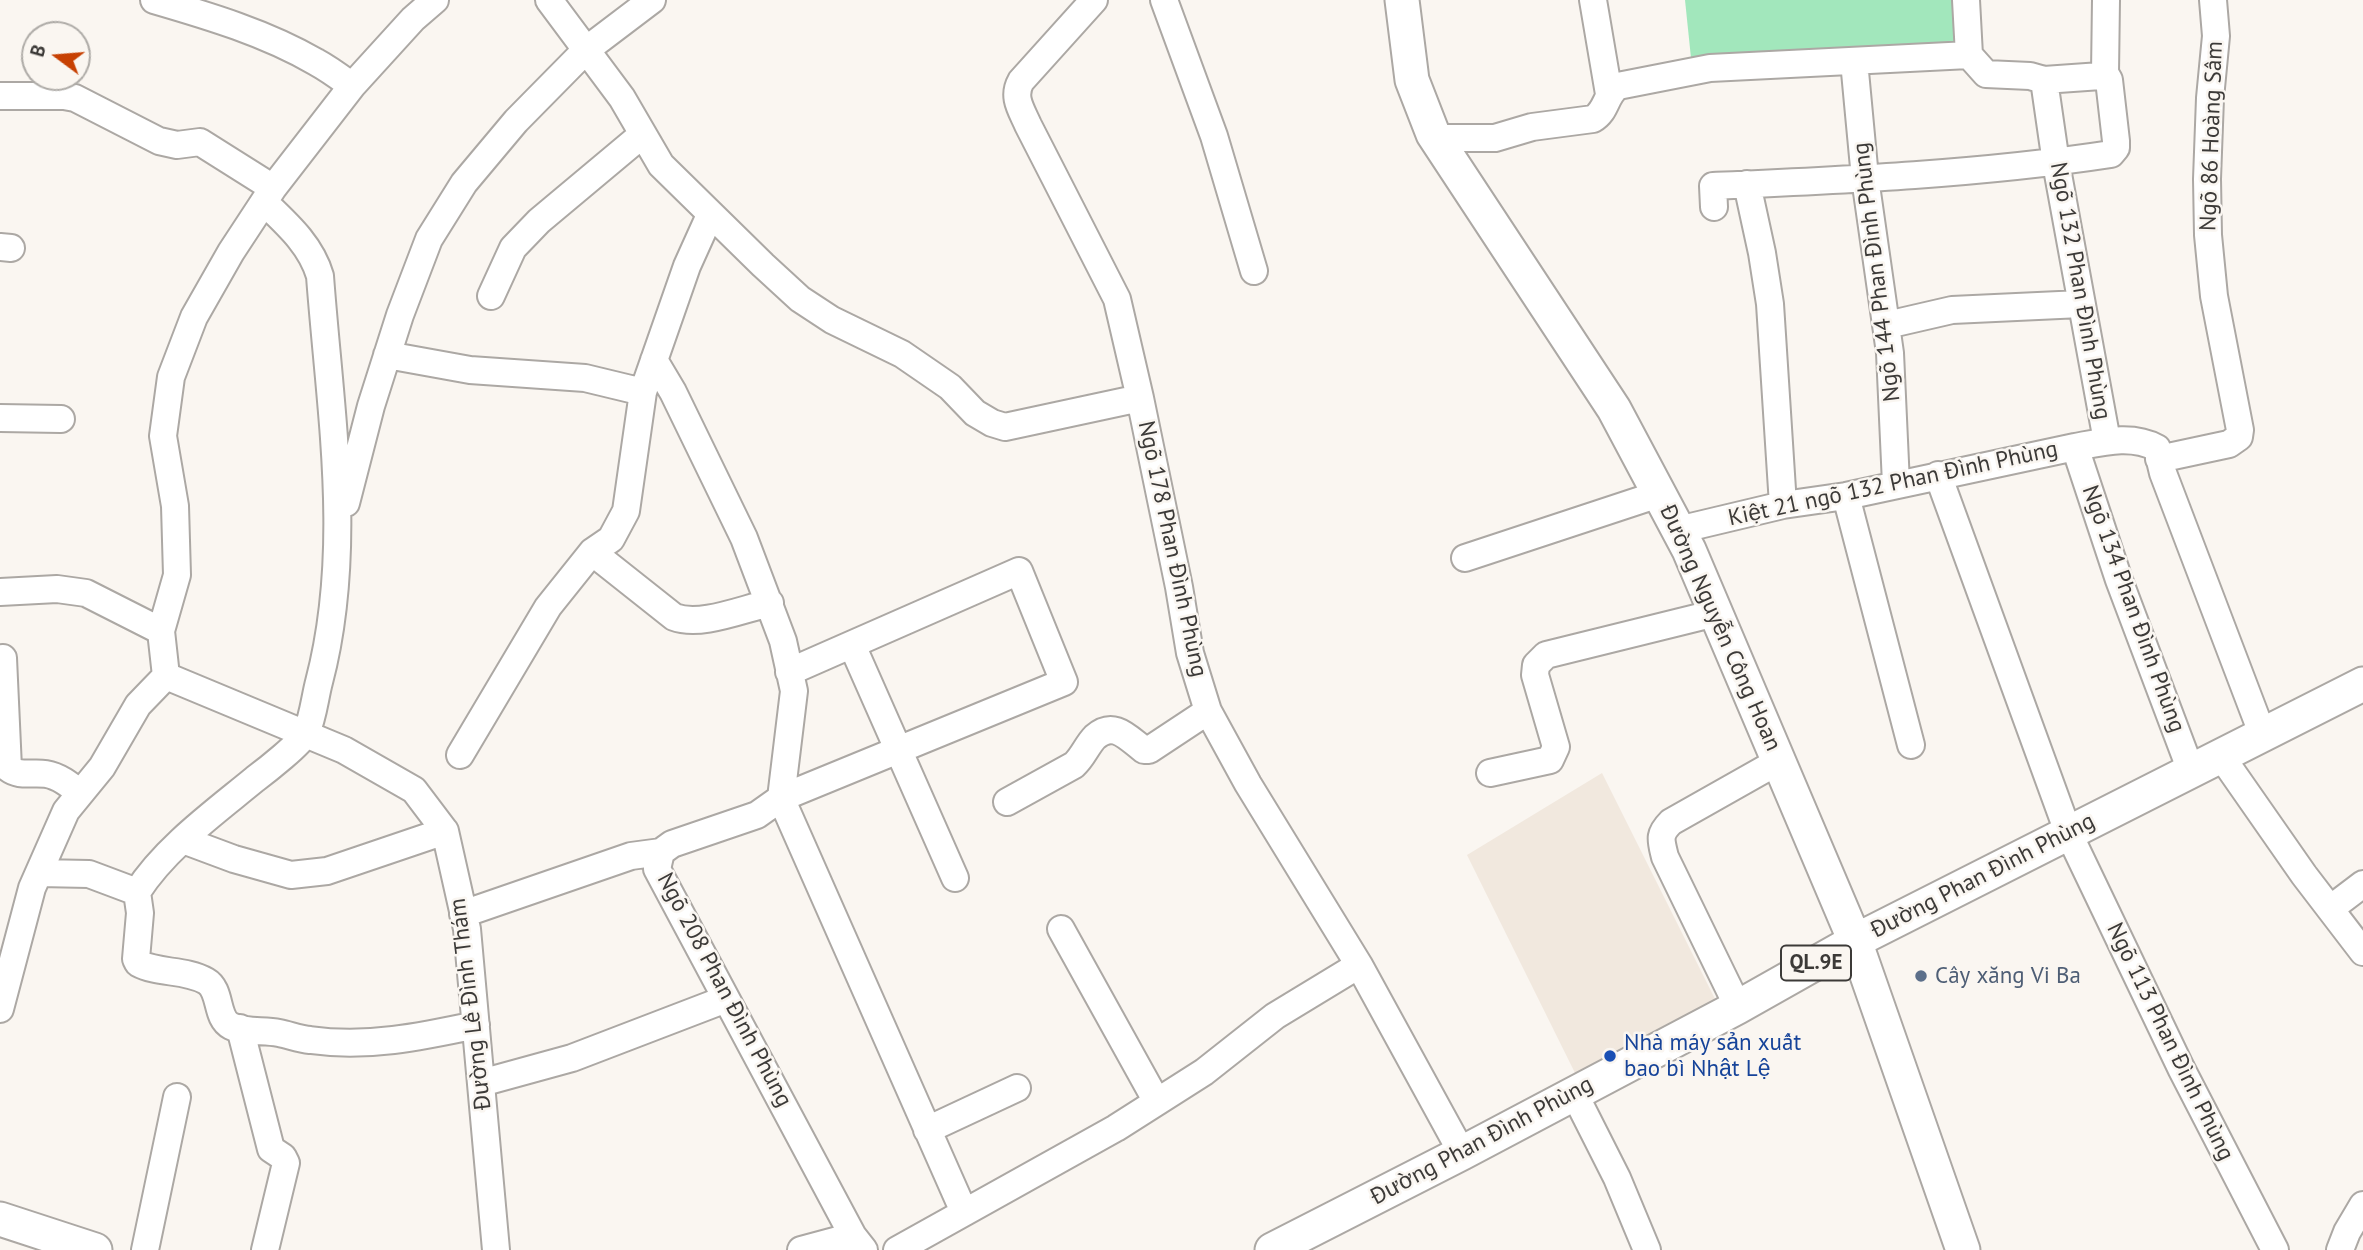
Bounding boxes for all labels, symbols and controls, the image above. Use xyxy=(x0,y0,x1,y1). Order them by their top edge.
north arrow xyxy=(21,21,91,91)
street label: Ngõ 86 Hoàng Sâm xyxy=(2195,41,2229,231)
text: B xyxy=(25,42,51,59)
street label: Ngõ 144 Phan Đình Phùng xyxy=(1847,141,1907,403)
street label: Ngõ 132 Phan Đình Phùng xyxy=(2044,160,2116,422)
street label: Ngõ 178 Phan Đình Phùng xyxy=(1131,418,1213,680)
street label: Kiệt 21 ngõ 132 Phan Đình Phùng xyxy=(1726,436,2060,532)
street label: Ngõ 134 Phan Đình Phùng xyxy=(2075,482,2191,736)
street label: Đường Nguyễn Công Hoan xyxy=(1653,501,1787,755)
street label: Đường Phan Đình Phùng xyxy=(1866,807,2100,945)
street label: Ngõ 208 Phan Đình Phùng xyxy=(651,868,797,1112)
street label: Đường Lê Đình Thám xyxy=(444,897,498,1111)
street label: Ngõ 113 Phan Đình Phùng xyxy=(2100,919,2240,1165)
road number: QL.9E xyxy=(1781,946,1851,981)
place label: Cây xăng Vi Ba xyxy=(1935,962,2081,990)
marker: Cây xăng Vi Ba xyxy=(1913,968,1929,984)
place label: Nhà máy sản xuất bao bì Nhật Lệ xyxy=(1624,1029,1801,1083)
marker: Nhà máy sản xuất bao bì Nhật Lệ xyxy=(1602,1048,1618,1064)
street label: Đường Phan Đình Phùng xyxy=(1366,1071,1598,1211)

